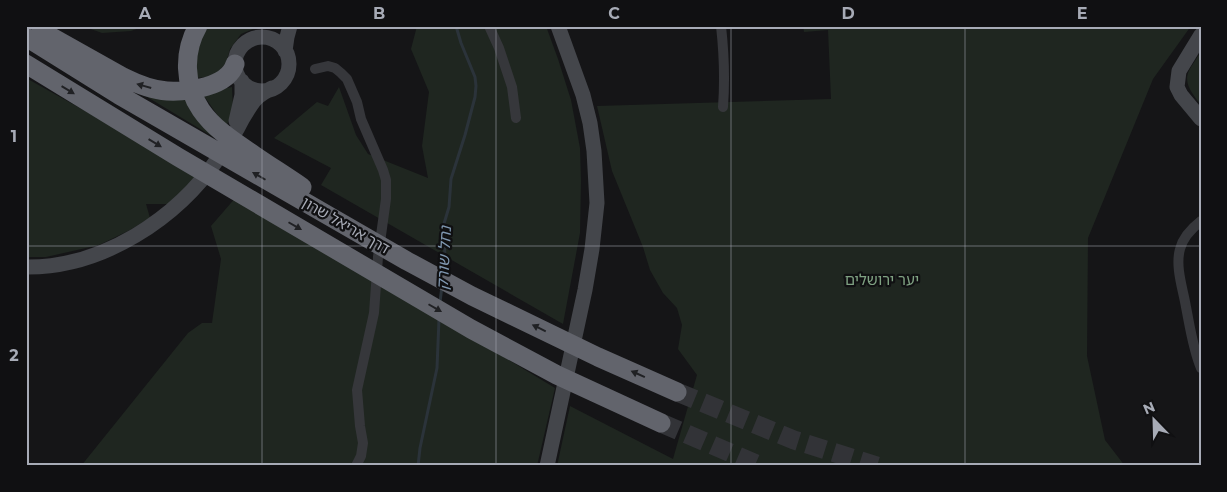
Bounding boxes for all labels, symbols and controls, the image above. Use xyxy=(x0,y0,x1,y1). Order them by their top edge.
text: A xyxy=(138,4,152,23)
text: B xyxy=(373,4,385,23)
text: C xyxy=(608,4,620,23)
text: D xyxy=(841,4,855,23)
text: E xyxy=(1077,4,1087,23)
one-way arrow xyxy=(136,81,151,89)
one-way arrow xyxy=(61,85,74,94)
text: 1 xyxy=(11,127,17,146)
one-way arrow xyxy=(148,138,161,147)
one-way arrow xyxy=(252,171,266,180)
street label: דרך אריאל שרון xyxy=(299,192,393,258)
one-way arrow xyxy=(288,221,301,230)
water label: נחל שורק xyxy=(433,225,455,290)
park label: יער ירושלים xyxy=(845,270,919,289)
one-way arrow xyxy=(427,304,442,312)
one-way arrow xyxy=(531,324,546,332)
text: 2 xyxy=(9,346,19,365)
one-way arrow xyxy=(631,370,645,378)
north arrow xyxy=(1130,394,1180,444)
text: N xyxy=(1140,398,1158,419)

